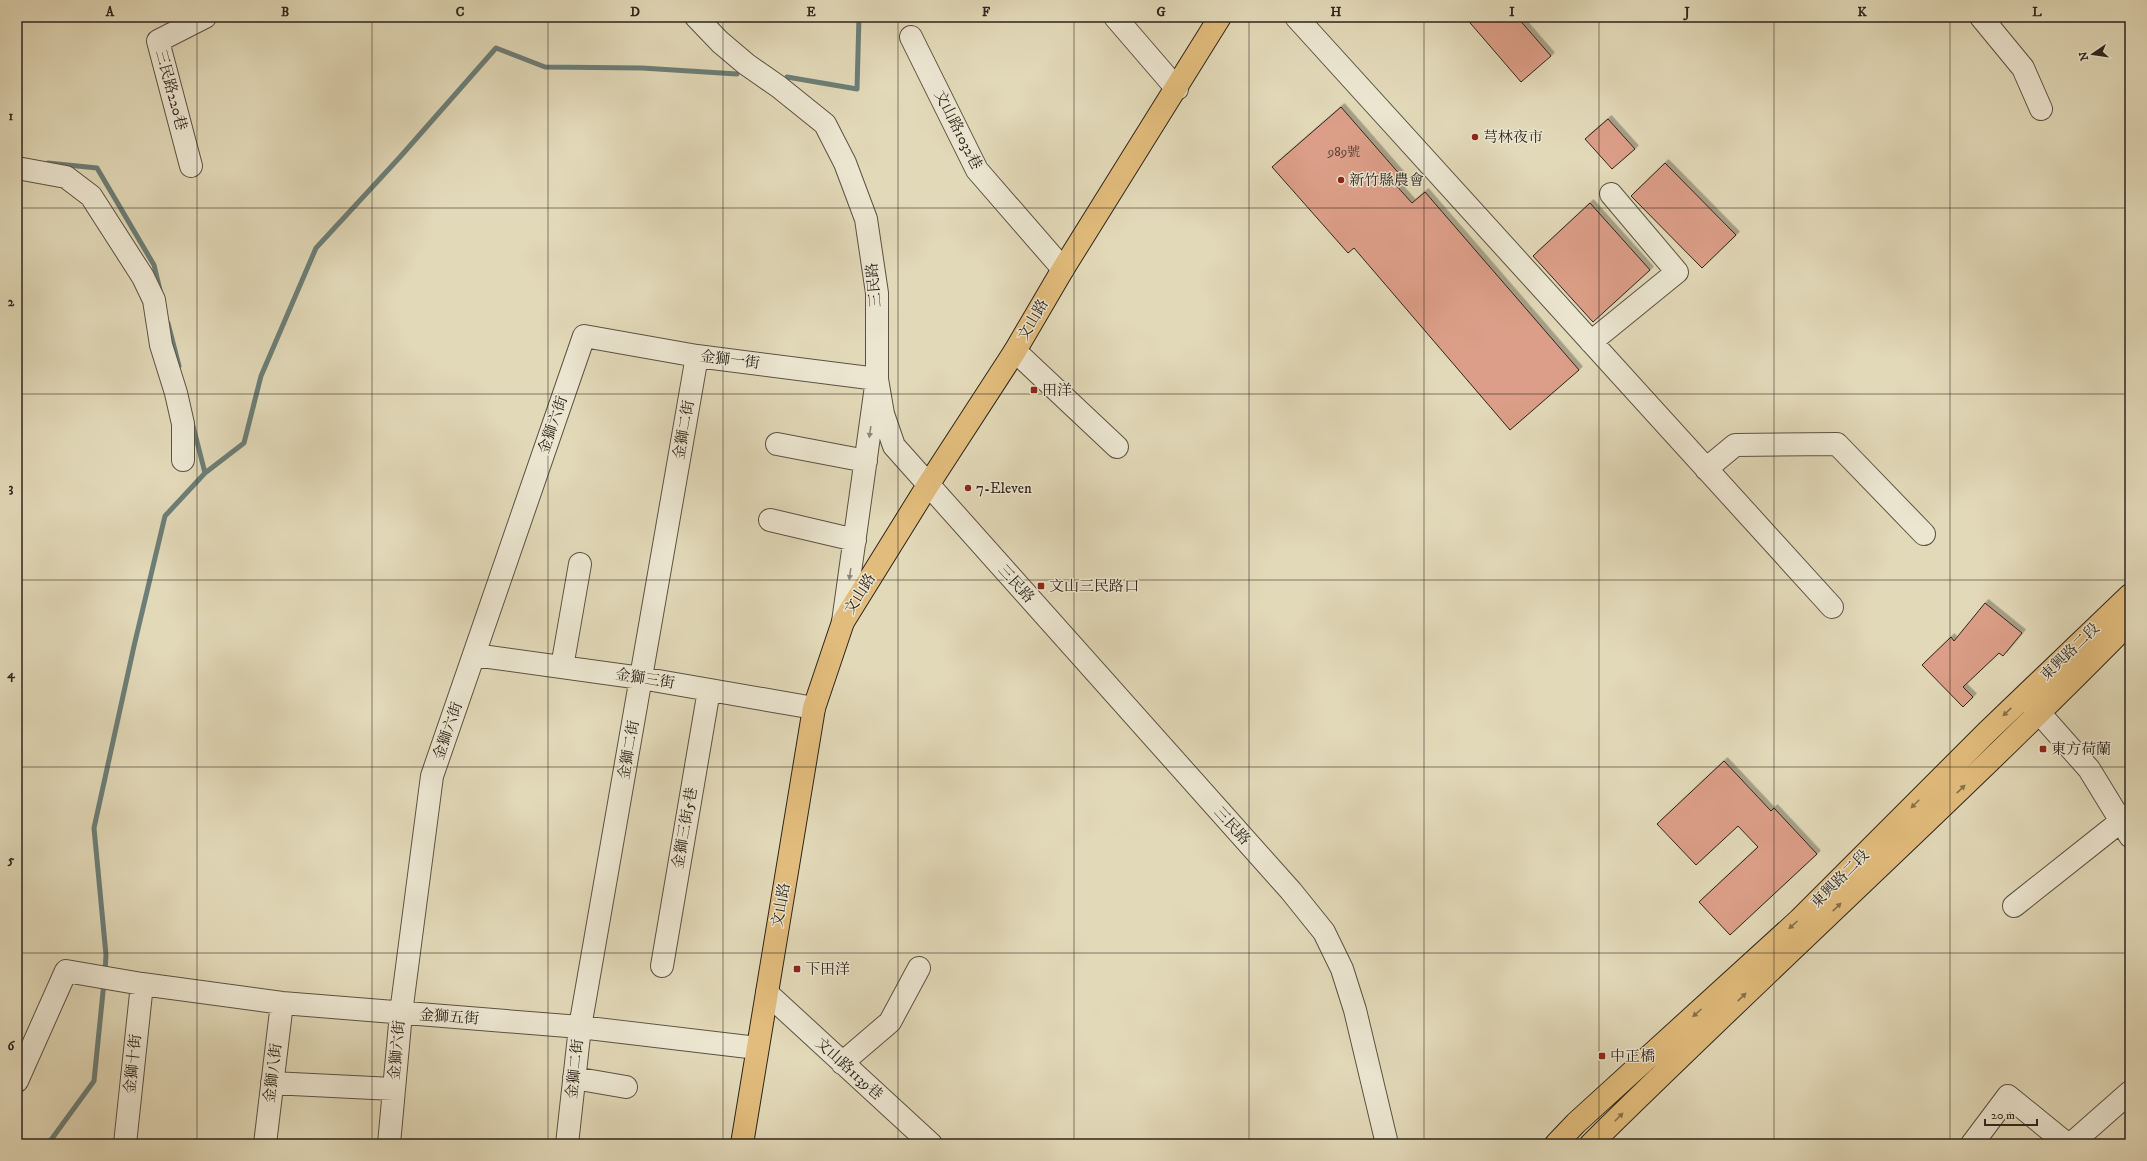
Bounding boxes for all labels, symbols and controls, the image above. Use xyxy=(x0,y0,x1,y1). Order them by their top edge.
text: A xyxy=(105,4,115,20)
text: B xyxy=(281,4,289,20)
text: C xyxy=(456,4,465,20)
text: D xyxy=(630,4,640,20)
text: E xyxy=(806,4,816,20)
text: F xyxy=(982,4,991,20)
text: G xyxy=(1156,4,1166,20)
text: H xyxy=(1331,4,1342,20)
text: I xyxy=(1509,4,1515,20)
text: J xyxy=(1682,4,1690,21)
text: K xyxy=(1857,4,1867,20)
text: L xyxy=(2032,4,2042,20)
north arrow xyxy=(2073,34,2113,74)
street label: 三民路220巷 xyxy=(151,48,191,132)
text: N xyxy=(2076,50,2092,62)
street label: 文山路1032巷 xyxy=(930,87,986,173)
text: 1 xyxy=(9,108,14,124)
place label: 芎林夜市 xyxy=(1483,128,1543,147)
marker: 芎林夜市 xyxy=(1470,132,1480,142)
house number: 989號 xyxy=(1327,144,1360,160)
place label: 新竹縣農會 xyxy=(1349,171,1424,190)
marker: 新竹縣農會 xyxy=(1336,175,1346,185)
street label: 三民路 xyxy=(863,262,885,308)
text: 2 xyxy=(8,294,15,310)
street label: 文山路 xyxy=(1014,296,1052,344)
street label: 金獅一街 xyxy=(699,347,761,373)
place label: 田洋 xyxy=(1042,381,1072,400)
marker: 田洋 xyxy=(1029,385,1039,395)
street label: 金獅六街 xyxy=(534,394,572,456)
street label: 金獅二街 xyxy=(669,399,699,461)
one-way arrow xyxy=(867,426,873,438)
place label: 7-Eleven xyxy=(976,479,1032,498)
text: 3 xyxy=(9,480,14,496)
marker: 7-Eleven xyxy=(963,483,973,493)
street label: 三民路 xyxy=(994,561,1038,607)
one-way arrow xyxy=(847,568,853,580)
street label: 文山路 xyxy=(840,570,880,618)
place label: 文山三民路口 xyxy=(1049,577,1139,596)
marker: 文山三民路口 xyxy=(1036,581,1046,591)
street label: 東興路二段 xyxy=(2036,619,2104,685)
street label: 金獅三街 xyxy=(614,665,676,693)
text: 4 xyxy=(6,666,15,683)
street label: 金獅六街 xyxy=(429,700,467,762)
one-way arrow xyxy=(2002,707,2012,717)
street label: 金獅二街 xyxy=(614,719,644,781)
place label: 東方荷蘭 xyxy=(2051,740,2111,759)
marker: 東方荷蘭 xyxy=(2038,744,2048,754)
one-way arrow xyxy=(1956,784,1966,794)
street label: 金獅三街5巷 xyxy=(668,786,702,870)
one-way arrow xyxy=(1910,799,1920,809)
street label: 三民路 xyxy=(1210,803,1254,849)
street label: 東興路二段 xyxy=(1807,846,1873,912)
text: 5 xyxy=(7,852,15,868)
street label: 文山路 xyxy=(768,881,794,929)
one-way arrow xyxy=(1831,903,1842,912)
one-way arrow xyxy=(1788,921,1799,930)
place label: 下田洋 xyxy=(805,960,850,979)
marker: 下田洋 xyxy=(792,964,802,974)
one-way arrow xyxy=(1737,992,1747,1002)
street label: 金獅五街 xyxy=(418,1005,480,1029)
one-way arrow xyxy=(1692,1008,1702,1018)
street label: 金獅六街 xyxy=(385,1019,409,1081)
street label: 金獅十街 xyxy=(120,1033,146,1095)
street label: 文山路1139巷 xyxy=(811,1034,887,1104)
text: 6 xyxy=(8,1038,16,1054)
street label: 金獅二街 xyxy=(562,1038,588,1100)
street label: 金獅八街 xyxy=(260,1042,286,1104)
place label: 中正橋 xyxy=(1610,1047,1655,1066)
marker: 中正橋 xyxy=(1597,1051,1607,1061)
scale bar xyxy=(1985,1101,2037,1127)
text: 20 m xyxy=(1991,1108,2015,1123)
one-way arrow xyxy=(1614,1112,1624,1121)

